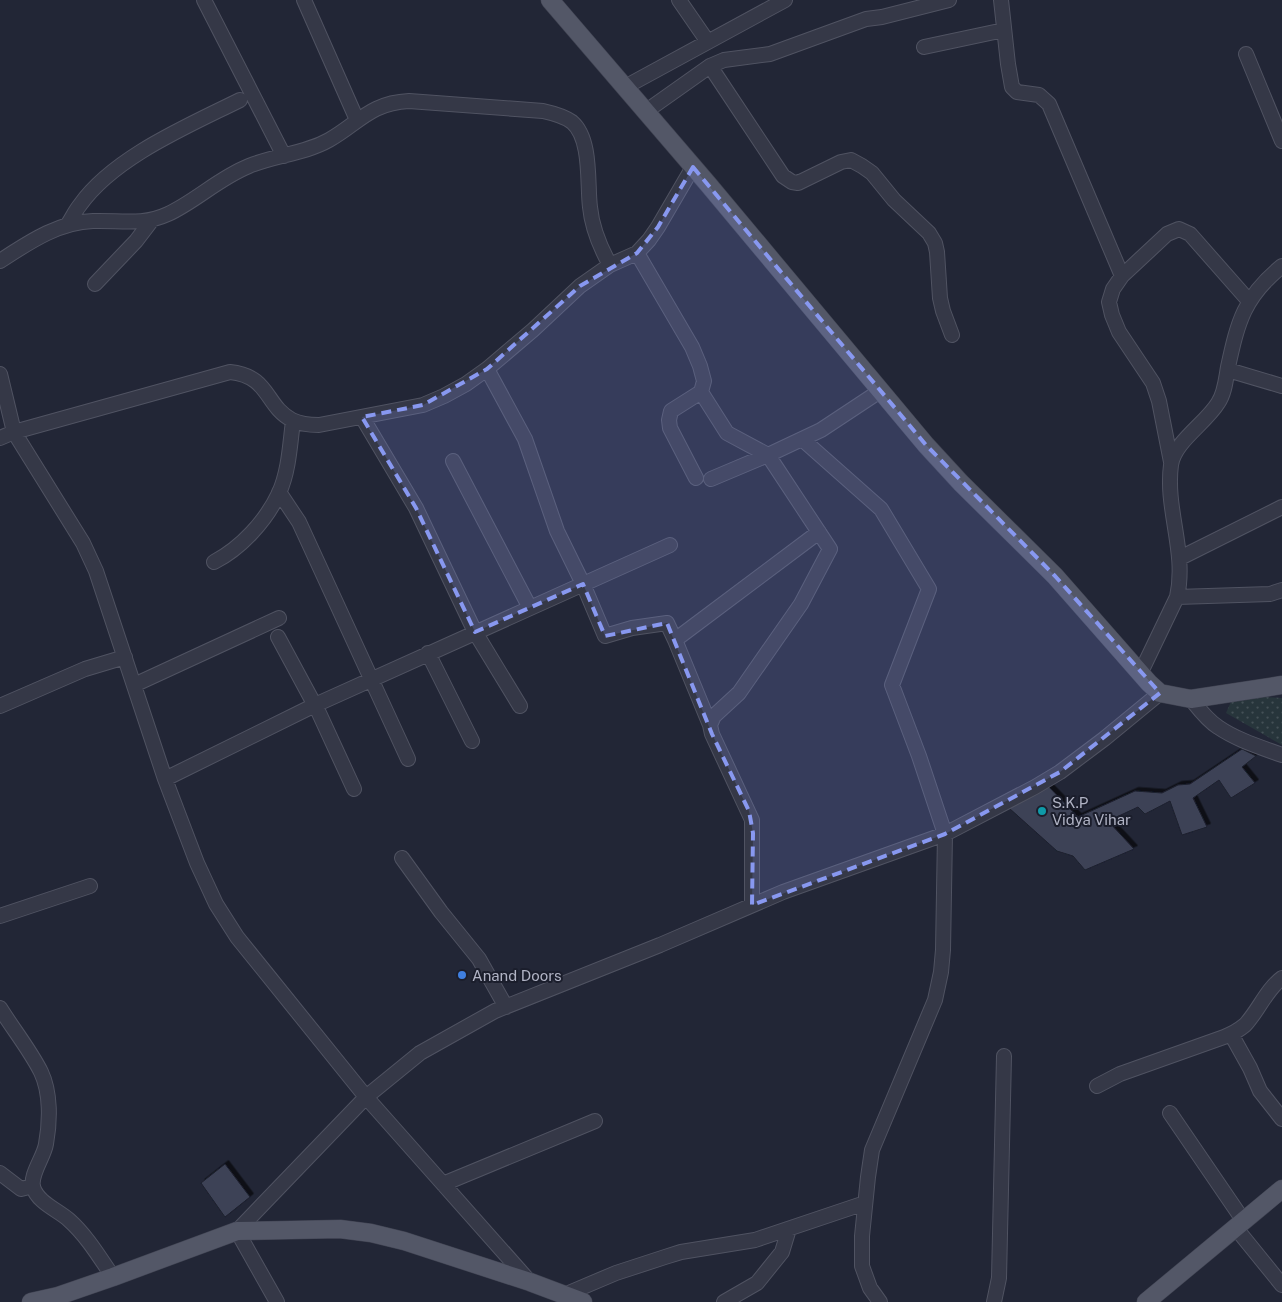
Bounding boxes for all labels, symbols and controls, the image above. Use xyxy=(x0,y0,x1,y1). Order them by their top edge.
place label: S.K.P Vidya Vihar xyxy=(1052,794,1131,828)
marker: S.K.P Vidya Vihar xyxy=(1036,805,1048,817)
place label: Anand Doors xyxy=(472,967,562,984)
marker: Anand Doors xyxy=(456,969,468,981)

